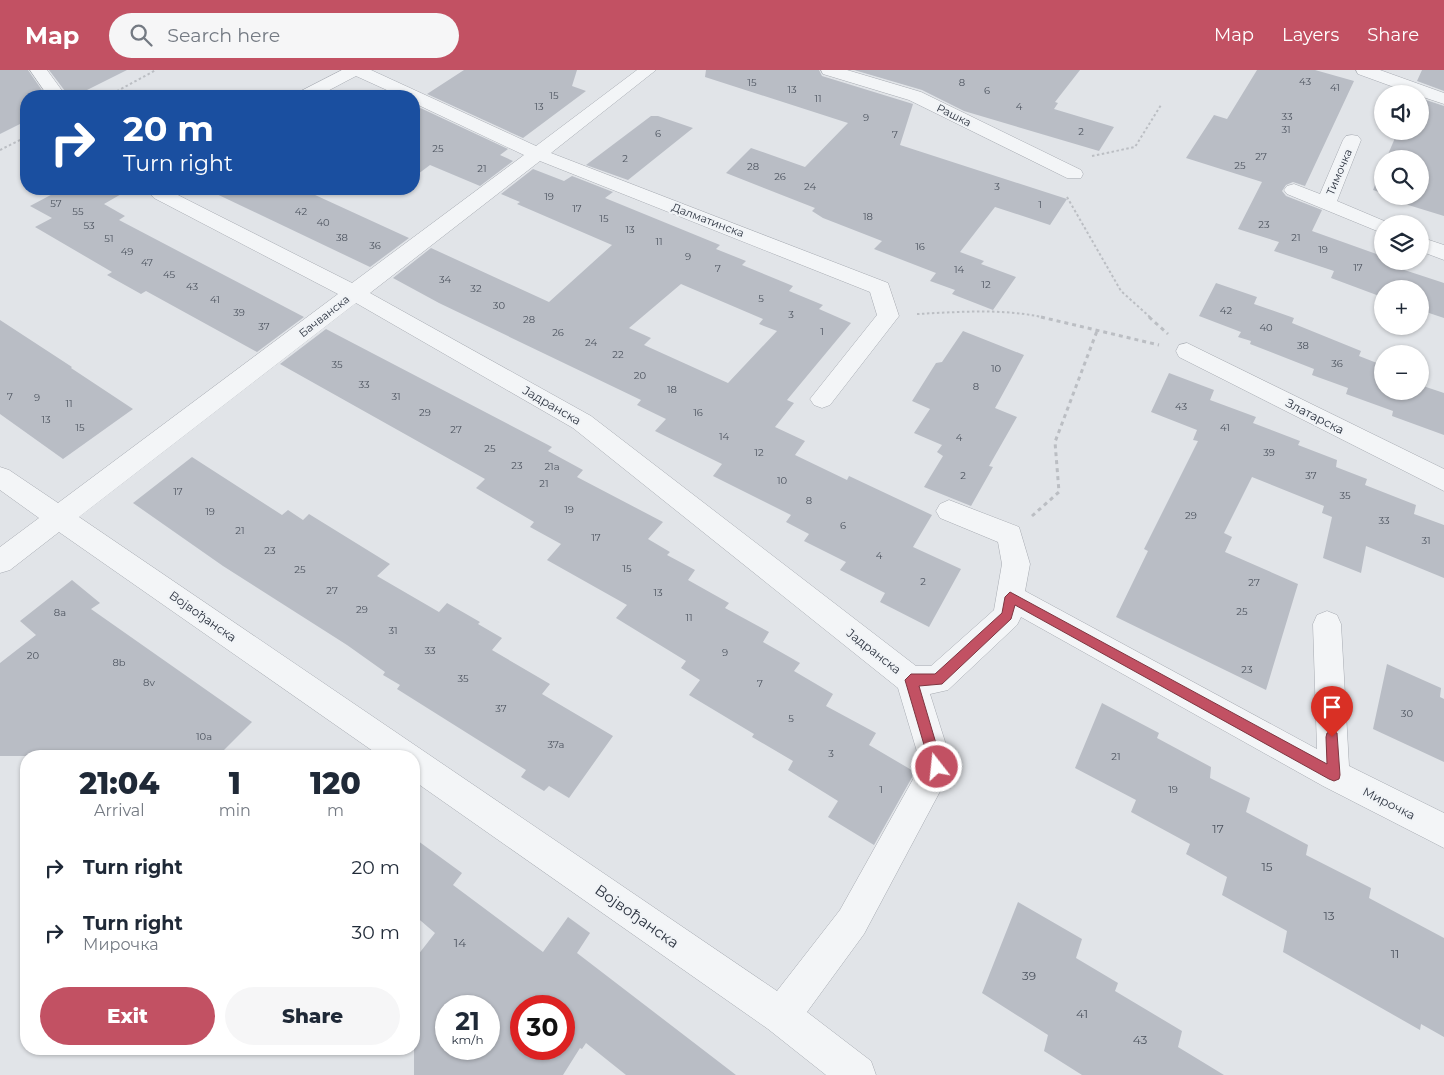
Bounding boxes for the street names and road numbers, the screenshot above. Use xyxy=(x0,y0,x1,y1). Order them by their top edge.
street label: Рашка xyxy=(934,101,974,129)
street label: Тимочка xyxy=(1323,147,1355,197)
street label: Далматинска xyxy=(670,200,746,240)
street label: Бачванска xyxy=(296,292,352,340)
street label: Јадранска xyxy=(520,382,584,428)
street label: Златарска xyxy=(1283,395,1347,437)
street label: Војвођанска xyxy=(167,587,239,645)
street label: Јадранска xyxy=(844,625,904,677)
street label: Мирочка xyxy=(1360,783,1418,823)
street label: Војвођанска xyxy=(591,880,683,952)

